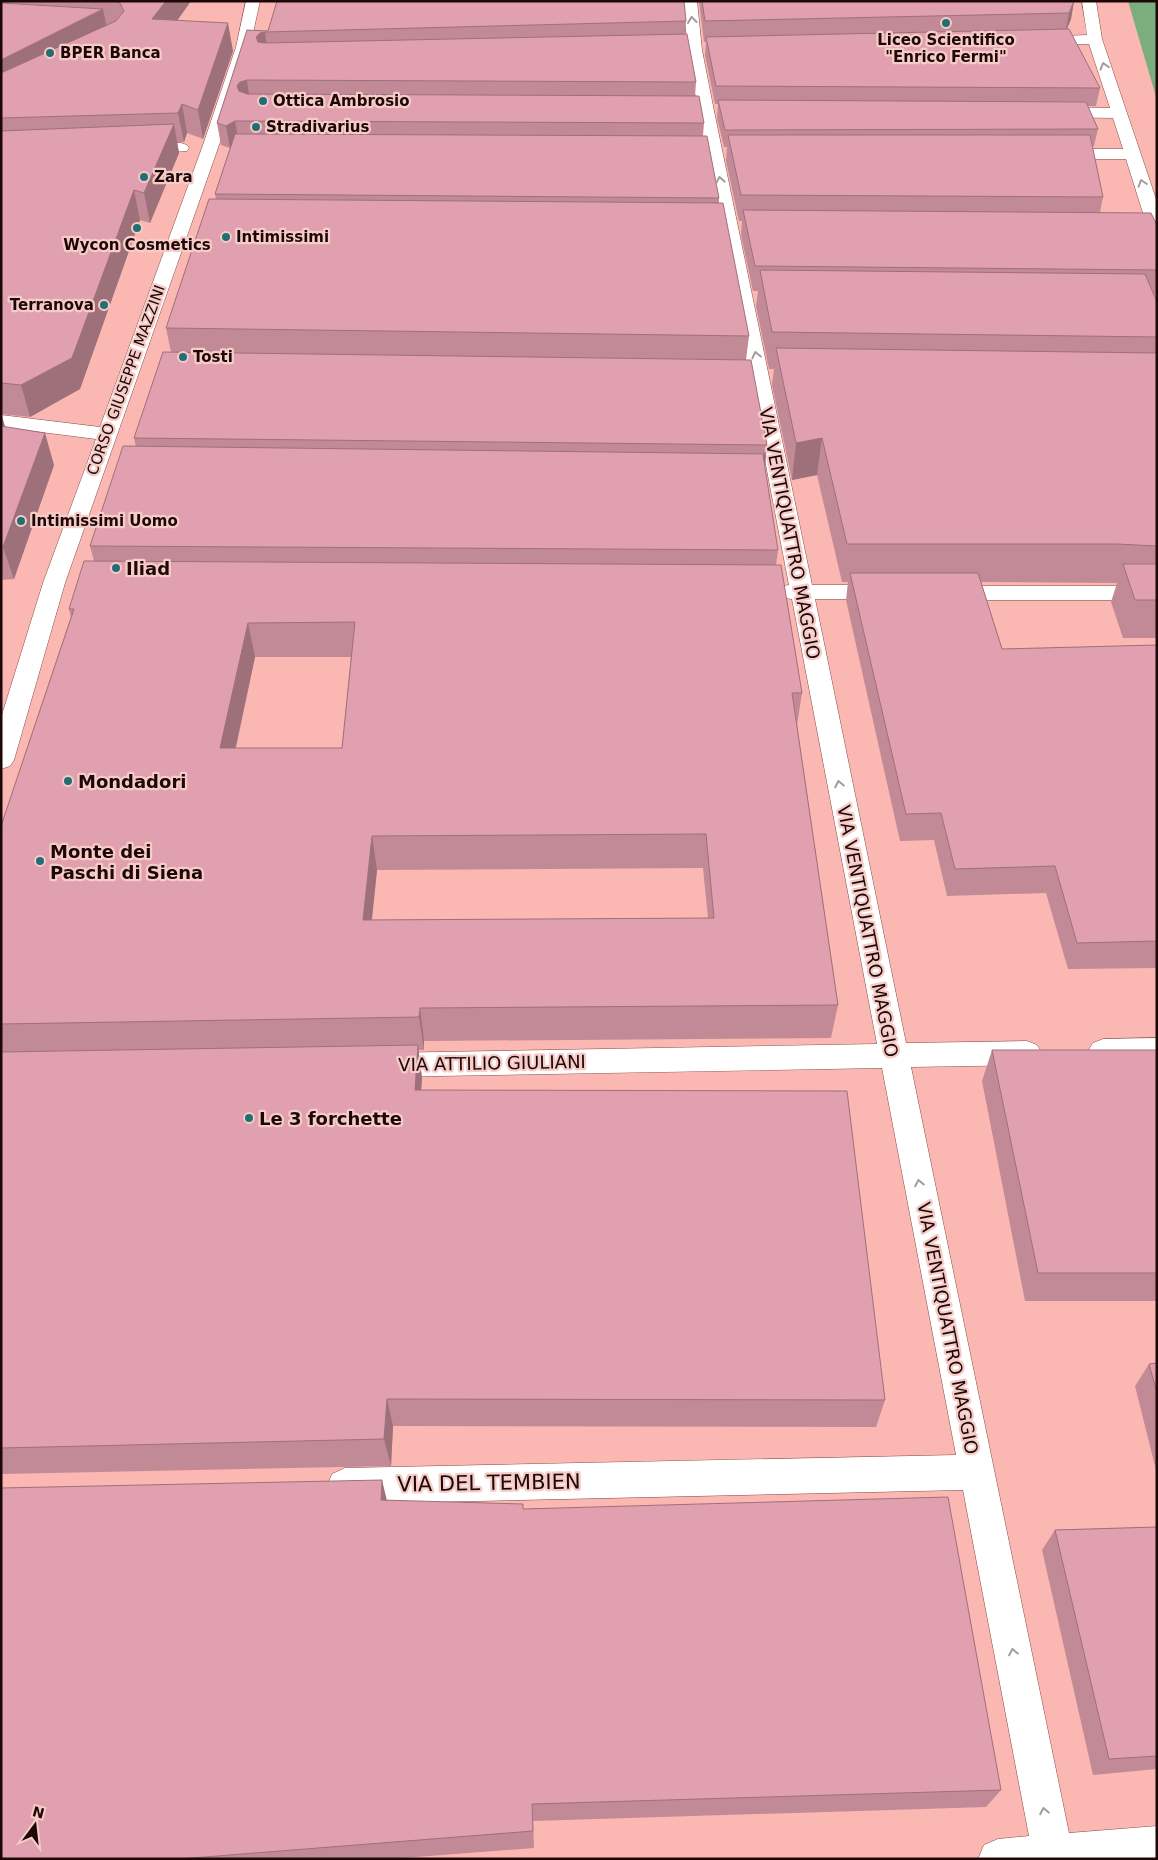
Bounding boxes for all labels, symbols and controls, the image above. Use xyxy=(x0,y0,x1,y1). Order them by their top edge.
one-way arrow xyxy=(687,16,698,24)
marker: Liceo Scientifico "Enrico Fermi" xyxy=(940,17,952,29)
place label: Liceo Scientifico "Enrico Fermi" xyxy=(877,31,1015,66)
place label: BPER Banca xyxy=(60,44,161,62)
marker: BPER Banca xyxy=(44,47,56,59)
one-way arrow xyxy=(1099,62,1109,71)
place label: Ottica Ambrosio xyxy=(273,92,410,110)
marker: Ottica Ambrosio xyxy=(257,95,269,107)
place label: Stradivarius xyxy=(266,118,369,136)
marker: Stradivarius xyxy=(250,121,262,133)
place label: Zara xyxy=(154,168,193,186)
marker: Zara xyxy=(138,171,150,183)
one-way arrow xyxy=(716,176,726,185)
one-way arrow xyxy=(1137,179,1147,188)
marker: Wycon Cosmetics xyxy=(131,222,143,234)
place label: Intimissimi xyxy=(236,228,329,246)
marker: Intimissimi xyxy=(220,231,232,243)
place label: Wycon Cosmetics xyxy=(63,236,211,254)
street label: CORSO GIUSEPPE MAZZINI xyxy=(83,282,169,478)
place label: Terranova xyxy=(10,296,94,314)
marker: Terranova xyxy=(98,299,110,311)
place label: Tosti xyxy=(193,348,233,366)
marker: Tosti xyxy=(177,351,189,363)
one-way arrow xyxy=(751,351,762,360)
street label: VIA VENTIQUATTRO MAGGIO xyxy=(755,405,825,661)
place label: Intimissimi Uomo xyxy=(31,512,178,530)
marker: Intimissimi Uomo xyxy=(15,515,27,527)
place label: Iliad xyxy=(126,558,170,579)
marker: Iliad xyxy=(110,562,122,574)
place label: Mondadori xyxy=(78,771,186,792)
marker: Mondadori xyxy=(62,775,74,787)
one-way arrow xyxy=(834,779,845,788)
street label: VIA VENTIQUATTRO MAGGIO xyxy=(833,803,903,1059)
place label: Monte dei Paschi di Siena xyxy=(50,841,203,883)
marker: Monte dei Paschi di Siena xyxy=(34,855,46,867)
street label: VIA ATTILIO GIULIANI xyxy=(398,1051,586,1075)
place label: Le 3 forchette xyxy=(259,1108,402,1129)
marker: Le 3 forchette xyxy=(243,1112,255,1124)
one-way arrow xyxy=(914,1179,925,1188)
street label: VIA VENTIQUATTRO MAGGIO xyxy=(913,1200,983,1456)
street label: VIA DEL TEMBIEN xyxy=(397,1469,581,1497)
one-way arrow xyxy=(1008,1647,1019,1656)
north arrow xyxy=(10,1800,60,1850)
text: N xyxy=(31,1803,46,1822)
one-way arrow xyxy=(1040,1807,1050,1815)

